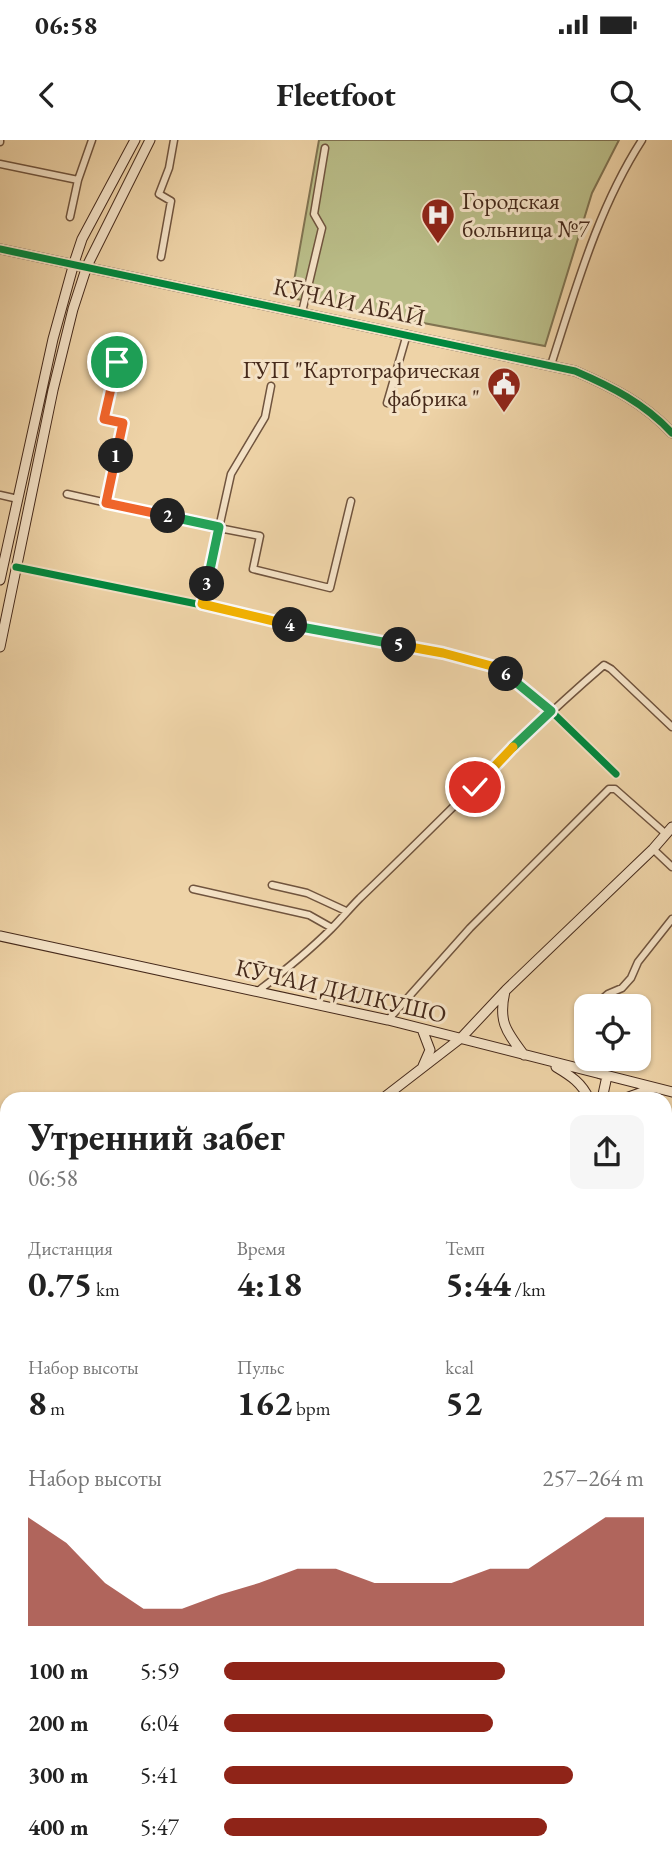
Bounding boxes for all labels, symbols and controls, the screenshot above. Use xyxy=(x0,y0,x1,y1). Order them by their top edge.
text: 06:58 xyxy=(35,8,97,42)
text: Fleetfoot xyxy=(276,74,396,116)
icon: back xyxy=(28,76,66,114)
icon: search xyxy=(606,76,644,114)
place label: Городская больница №7 xyxy=(462,185,590,244)
hospital icon: Городская больница №7 xyxy=(419,196,457,245)
street label: КӮЧАИ АБАӢ xyxy=(271,270,428,333)
pin xyxy=(87,332,147,392)
icon: arrive xyxy=(98,343,136,381)
place label: ГУП "Картографическая фабрика " xyxy=(243,354,480,413)
public building icon: ГУП "Картографическая фабрика " xyxy=(485,365,523,414)
pin: 1 xyxy=(99,438,134,474)
text: 1 xyxy=(110,443,121,468)
pin: 2 xyxy=(150,498,186,534)
text: 2 xyxy=(162,503,173,528)
pin: 3 xyxy=(190,566,224,602)
text: 3 xyxy=(201,571,212,596)
pin: 4 xyxy=(272,608,308,643)
text: 4 xyxy=(284,612,295,637)
pin: 5 xyxy=(382,628,416,662)
text: 5 xyxy=(393,632,404,657)
pin: 6 xyxy=(489,656,524,692)
text: 6 xyxy=(500,661,511,686)
pin xyxy=(445,757,505,817)
icon: check xyxy=(456,768,494,806)
street label: КӮЧАИ ДИЛКУШО xyxy=(233,951,450,1030)
map controls xyxy=(574,994,651,1071)
button: locate xyxy=(574,994,651,1071)
text: Утренний забег xyxy=(28,1112,285,1161)
button: share xyxy=(570,1115,644,1189)
text: 06:58 xyxy=(28,1163,78,1193)
text: Дистанция xyxy=(28,1236,113,1261)
text: Время xyxy=(237,1236,285,1261)
text: Темп xyxy=(445,1236,485,1261)
text: 0.75 xyxy=(28,1261,92,1306)
text: 4:18 xyxy=(237,1261,302,1306)
text: 5:44 xyxy=(445,1261,511,1306)
text: km xyxy=(92,1277,120,1302)
text: /km xyxy=(511,1277,546,1302)
text: Набор высоты xyxy=(28,1355,139,1380)
text: Пульс xyxy=(237,1355,285,1380)
text: kcal xyxy=(445,1355,474,1380)
text: 8 xyxy=(28,1380,47,1425)
text: 162 xyxy=(237,1380,292,1425)
text: 52 xyxy=(445,1380,482,1425)
text: m xyxy=(47,1396,65,1421)
text: bpm xyxy=(292,1396,330,1421)
text: Набор высоты xyxy=(28,1463,162,1493)
text: 257–264 m xyxy=(543,1463,644,1493)
text: 100 m xyxy=(28,1656,89,1686)
text: 5:59 xyxy=(140,1656,179,1686)
text: 200 m xyxy=(28,1708,89,1738)
text: 6:04 xyxy=(140,1708,179,1738)
text: 300 m xyxy=(28,1760,89,1790)
text: 5:41 xyxy=(140,1760,179,1790)
text: 400 m xyxy=(28,1812,89,1842)
text: 5:47 xyxy=(140,1812,179,1842)

